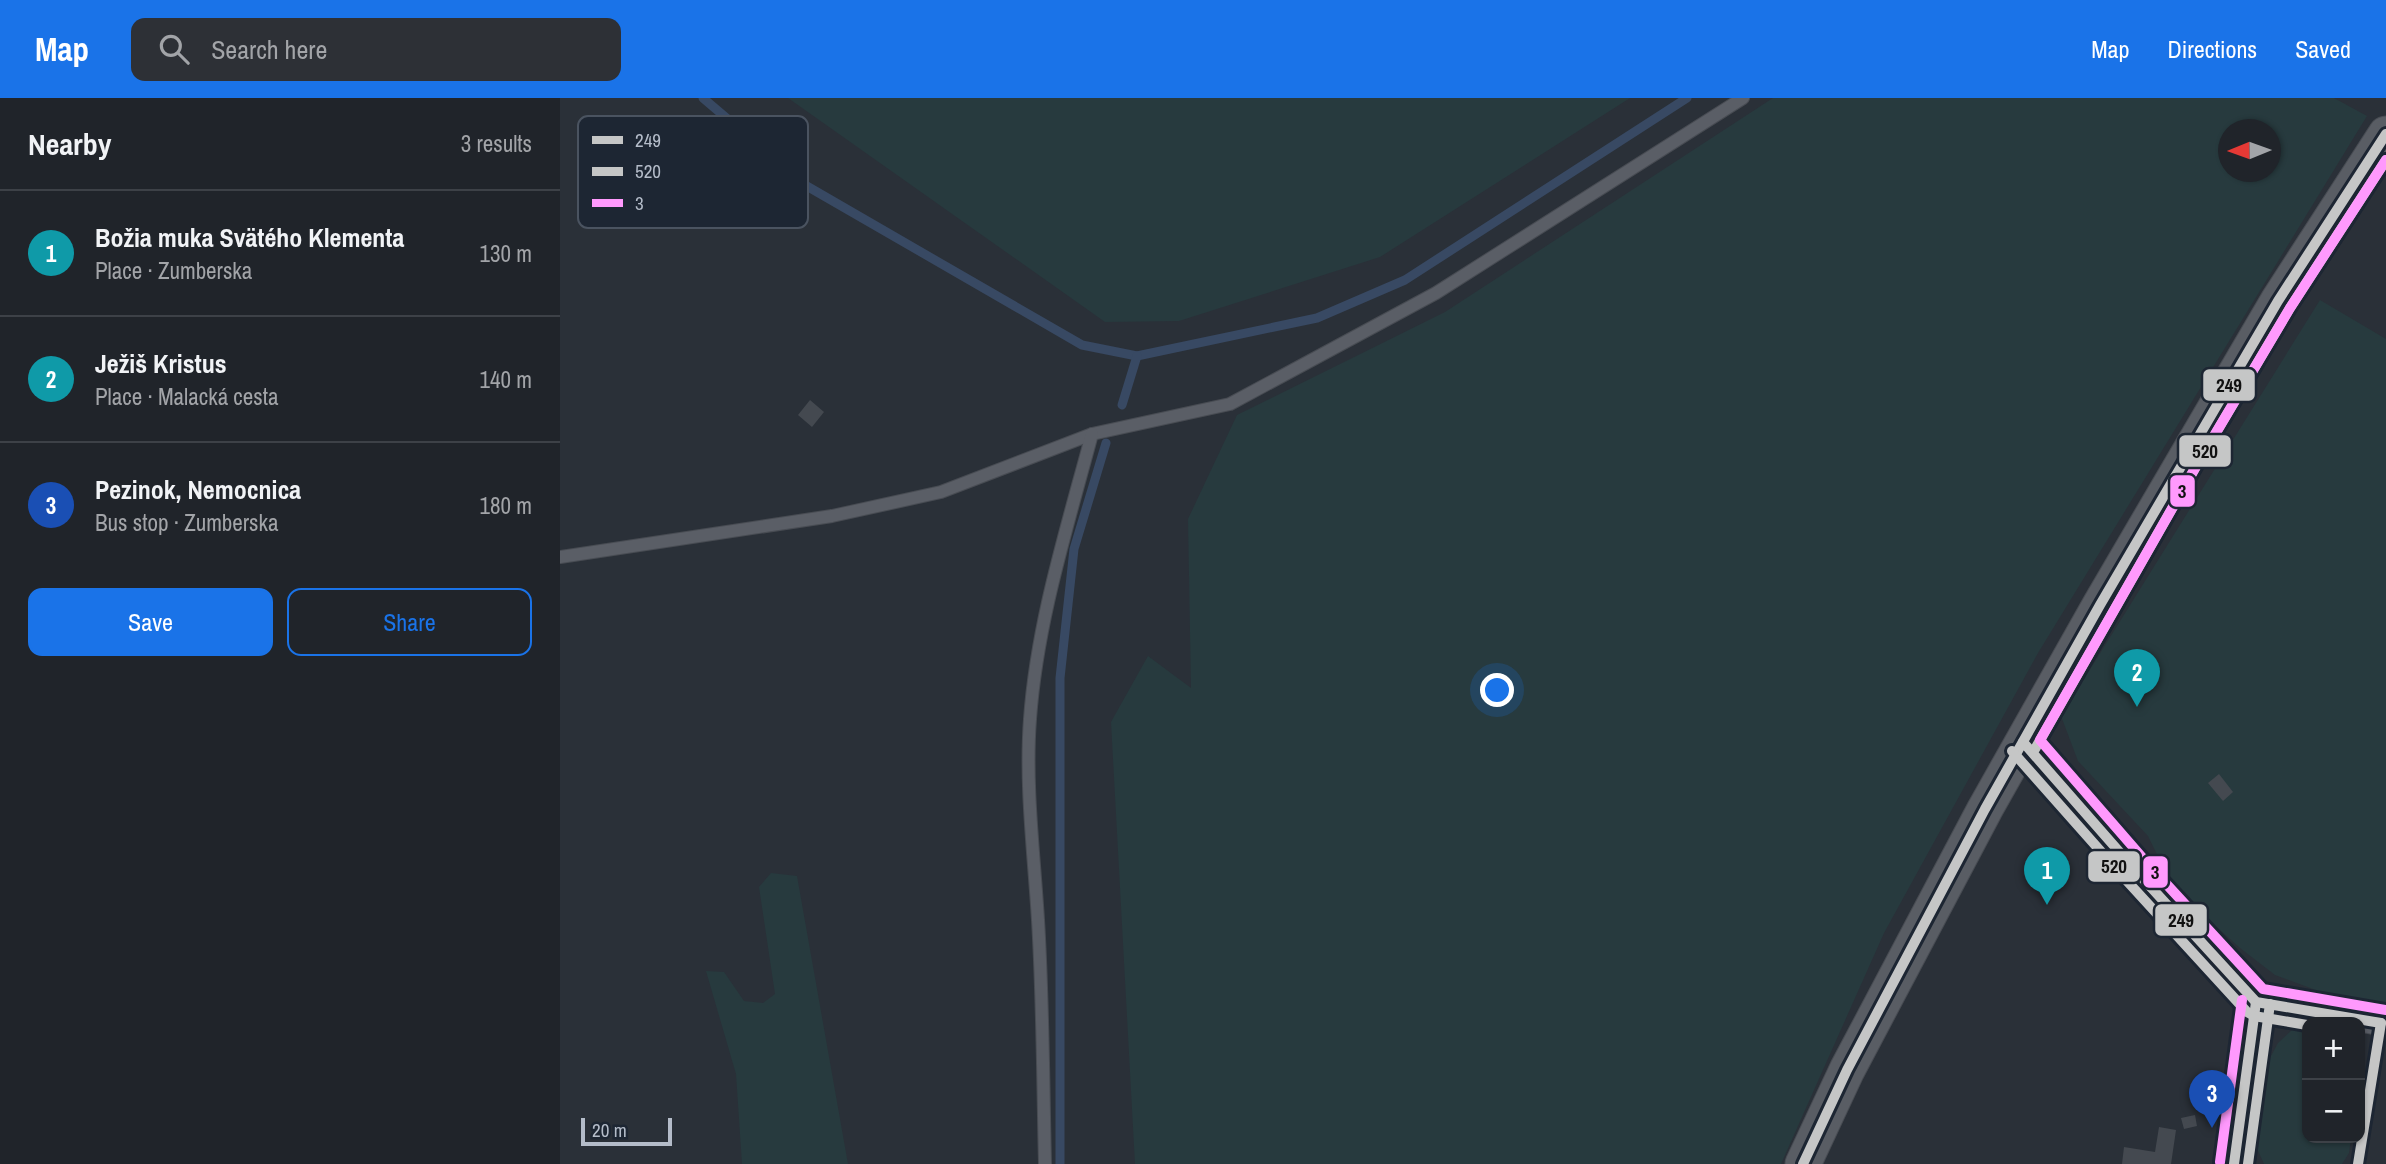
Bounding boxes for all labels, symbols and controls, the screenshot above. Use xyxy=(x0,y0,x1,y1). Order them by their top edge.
search box xyxy=(131,18,621,81)
text: Map xyxy=(35,27,89,71)
icon: search xyxy=(155,30,193,68)
text: Search here xyxy=(211,32,327,67)
text: Map xyxy=(2091,33,2129,65)
text: Directions xyxy=(2167,33,2257,65)
text: Saved xyxy=(2295,33,2351,65)
legend xyxy=(578,116,808,228)
north arrow xyxy=(2218,119,2281,182)
text: Nearby xyxy=(28,124,111,164)
text: 249 xyxy=(635,127,661,153)
text: 3 results xyxy=(461,128,532,159)
text: 520 xyxy=(635,158,661,184)
text: 3 xyxy=(635,190,644,216)
text: Božia muka Svätého Klementa xyxy=(95,220,404,255)
text: 1 xyxy=(46,238,56,269)
text: 130 m xyxy=(480,238,532,269)
text: Place · Zumberska xyxy=(95,255,252,286)
text: Ježiš Kristus xyxy=(95,346,227,381)
text: 2 xyxy=(46,364,56,395)
text: 140 m xyxy=(480,364,532,395)
line badge: 249 xyxy=(2202,368,2256,402)
text: 249 xyxy=(2216,372,2242,398)
text: Place · Malacká cesta xyxy=(95,381,278,412)
line badge: 520 xyxy=(2178,434,2232,468)
text: 520 xyxy=(2192,438,2218,464)
text: Pezinok, Nemocnica xyxy=(95,472,301,507)
line badge: 3 xyxy=(2169,474,2196,508)
text: 3 xyxy=(2178,478,2187,504)
text: 3 xyxy=(46,490,56,521)
text: 180 m xyxy=(480,490,532,521)
text: Bus stop · Zumberska xyxy=(95,507,278,538)
button: Save xyxy=(28,588,273,656)
button: Share xyxy=(287,588,532,656)
pin: 2 xyxy=(2114,649,2160,707)
your location xyxy=(1480,673,1514,707)
pin: 1 xyxy=(2024,847,2070,905)
line badge: 520 xyxy=(2087,850,2141,883)
text: 520 xyxy=(2101,853,2127,879)
line badge: 3 xyxy=(2142,855,2169,889)
text: 3 xyxy=(2151,859,2160,885)
line badge: 249 xyxy=(2154,903,2208,937)
text: 249 xyxy=(2168,907,2194,933)
map controls xyxy=(2302,1017,2365,1143)
button: + xyxy=(2302,1017,2365,1080)
pin: 3 xyxy=(2189,1070,2235,1128)
button: − xyxy=(2302,1080,2365,1143)
scale bar xyxy=(581,1115,672,1147)
text: 20 m xyxy=(592,1117,627,1143)

